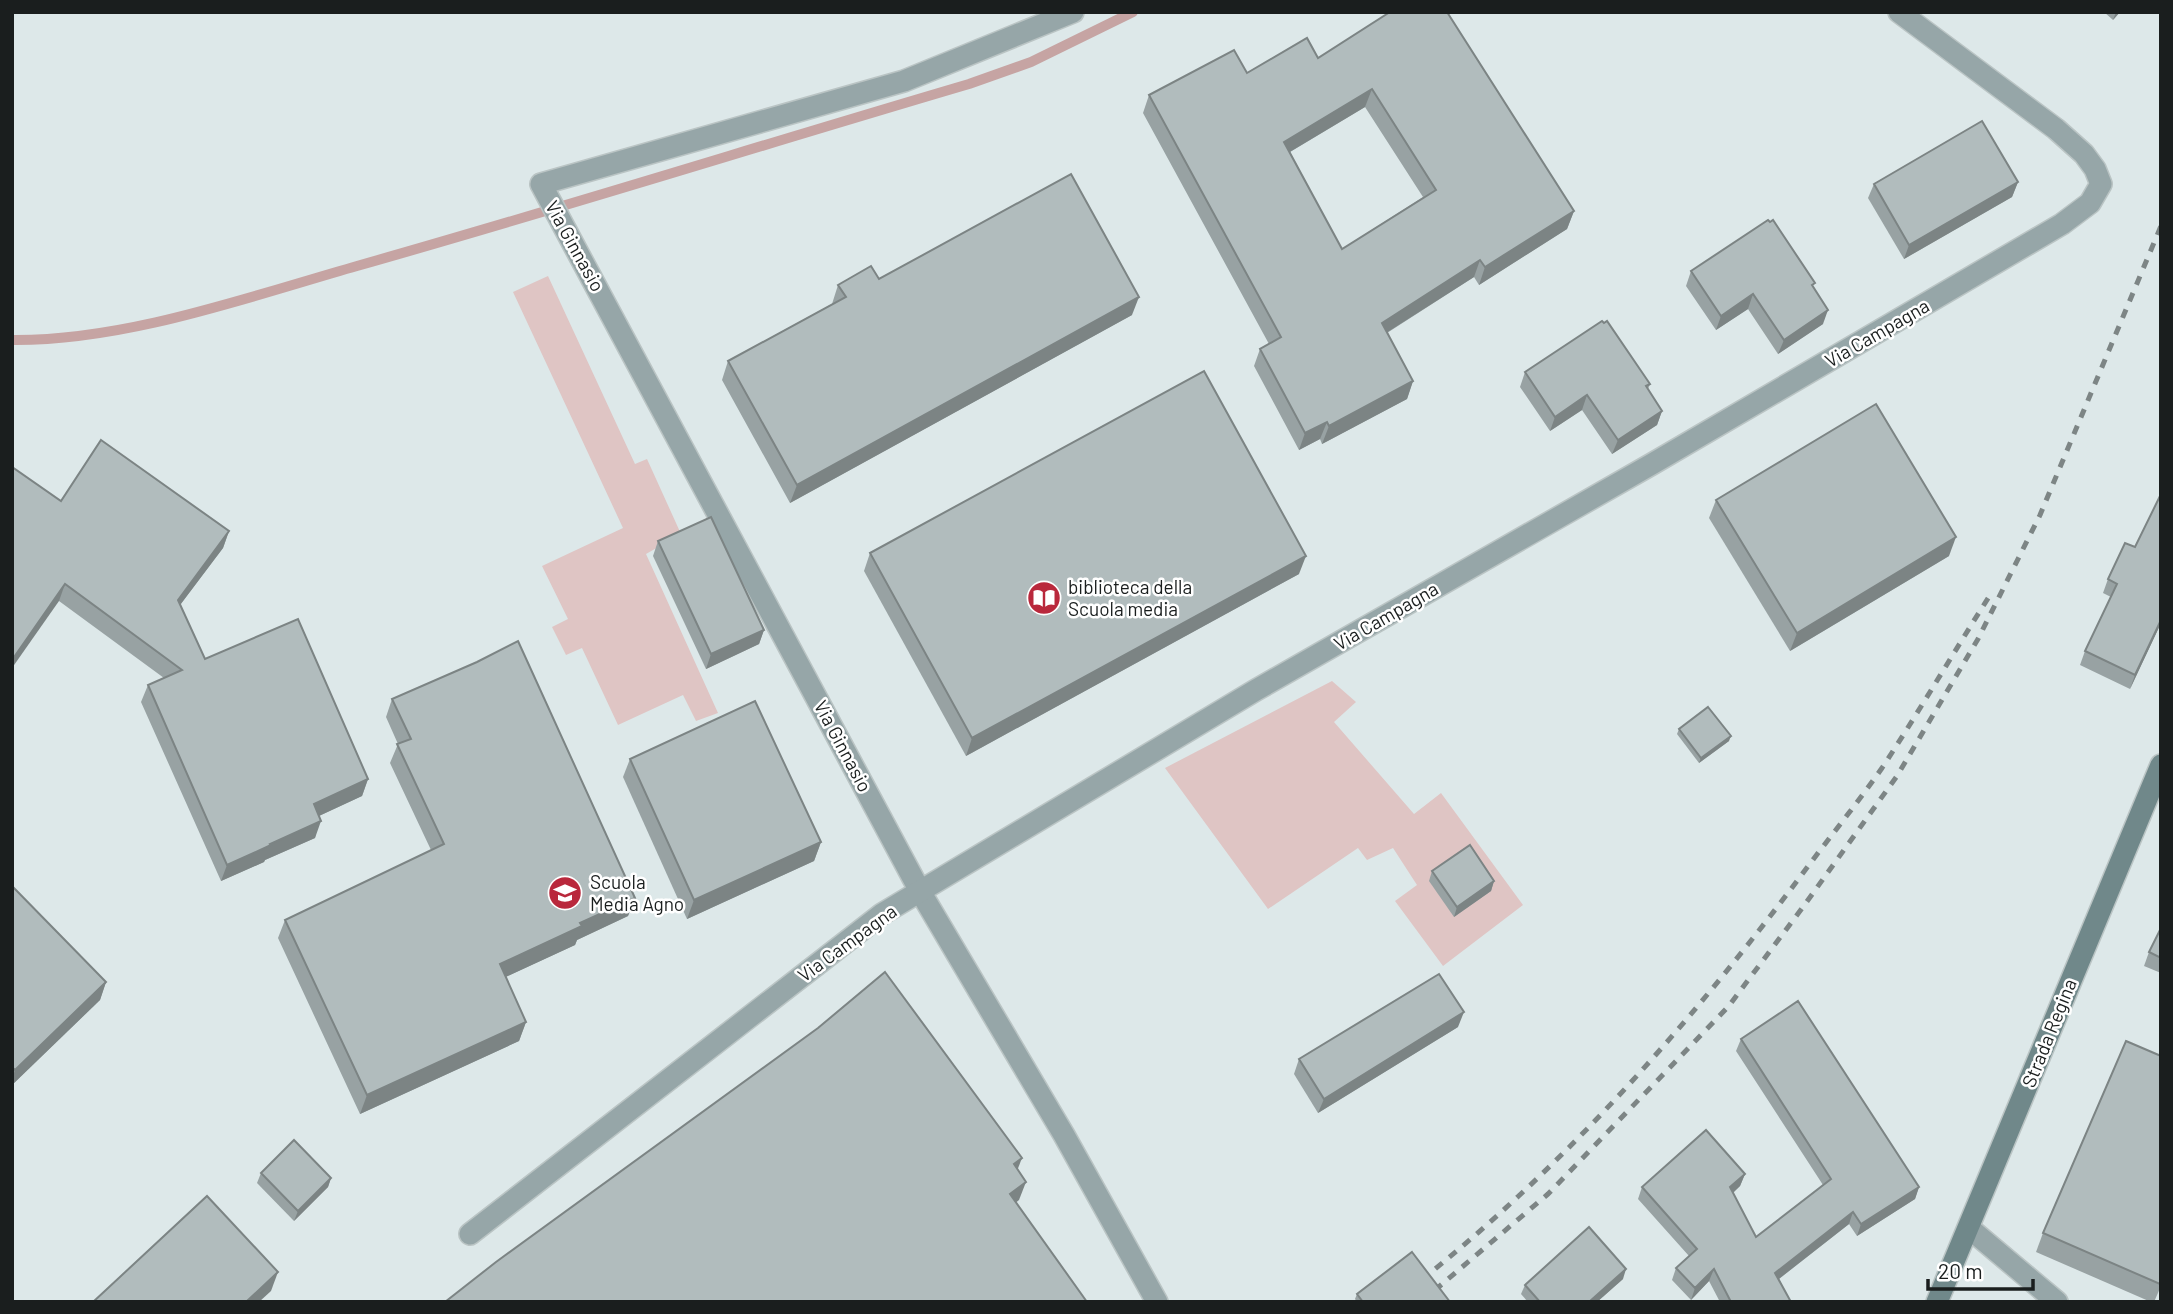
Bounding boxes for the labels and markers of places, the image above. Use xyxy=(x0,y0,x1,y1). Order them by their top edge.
place label: biblioteca della Scuola media xyxy=(1068,575,1192,620)
library icon: biblioteca della Scuola media xyxy=(1025,579,1063,617)
place label: Scuola Media Agno xyxy=(590,870,684,915)
school or university icon: Scuola Media Agno xyxy=(546,874,584,912)

